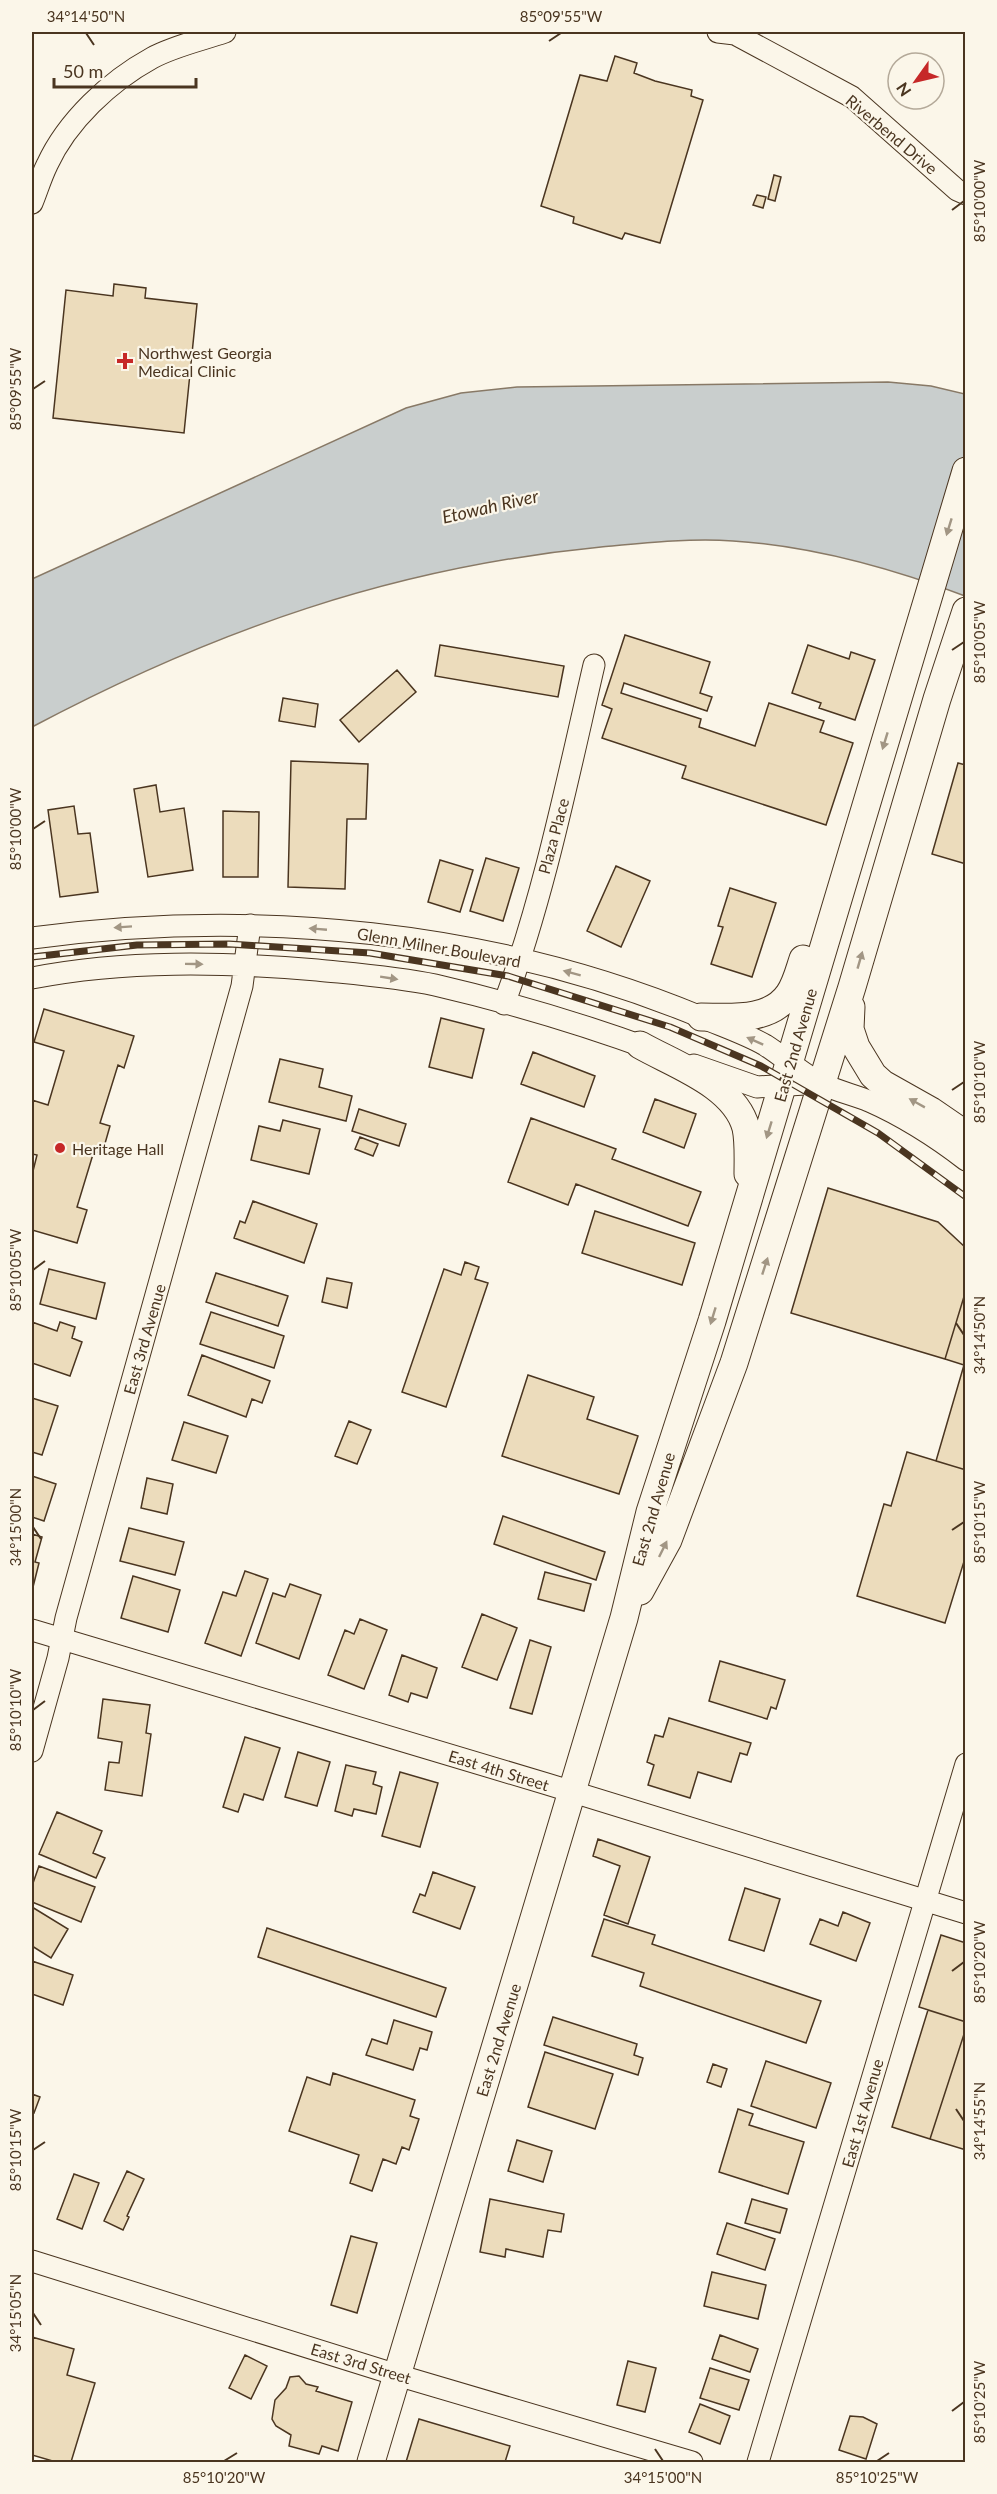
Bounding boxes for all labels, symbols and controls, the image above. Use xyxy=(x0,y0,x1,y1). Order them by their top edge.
text: 34°14'50"N xyxy=(47,7,125,25)
text: 85°09'55"W xyxy=(520,7,603,25)
scale bar xyxy=(54,51,196,89)
north arrow xyxy=(886,51,946,111)
text: 50 m xyxy=(63,60,103,82)
text: N xyxy=(892,79,914,100)
street label: Riverbend Drive xyxy=(842,90,942,178)
text: 85°10'00"W xyxy=(970,159,988,242)
place label: Northwest Georgia Medical Clinic xyxy=(138,343,272,380)
text: 85°09'55"W xyxy=(6,347,24,430)
marker: Northwest Georgia Medical Clinic xyxy=(116,352,134,370)
water label: Etowah River xyxy=(440,484,541,528)
one-way arrow xyxy=(944,518,953,536)
text: 85°10'05"W xyxy=(970,600,988,683)
one-way arrow xyxy=(880,732,889,750)
text: 85°10'00"W xyxy=(6,787,24,870)
street label: Plaza Place xyxy=(534,796,572,876)
one-way arrow xyxy=(114,923,133,932)
street label: Glenn Milner Boulevard xyxy=(356,923,522,971)
one-way arrow xyxy=(308,924,327,934)
one-way arrow xyxy=(856,951,865,969)
one-way arrow xyxy=(185,959,204,969)
one-way arrow xyxy=(563,968,581,977)
one-way arrow xyxy=(379,974,398,983)
street label: East 2nd Avenue xyxy=(770,986,820,1104)
one-way arrow xyxy=(746,1036,763,1045)
text: 85°10'10"W xyxy=(970,1040,988,1123)
one-way arrow xyxy=(909,1097,925,1108)
one-way arrow xyxy=(764,1121,773,1139)
place label: Heritage Hall xyxy=(72,1139,164,1158)
marker: Heritage Hall xyxy=(53,1141,67,1155)
text: 85°10'05"W xyxy=(6,1228,24,1311)
one-way arrow xyxy=(760,1257,770,1275)
street label: East 3rd Avenue xyxy=(119,1282,169,1396)
text: 34°14'50"N xyxy=(970,1296,988,1374)
one-way arrow xyxy=(708,1307,717,1325)
street label: East 2nd Avenue xyxy=(628,1450,678,1568)
text: 85°10'15"W xyxy=(970,1480,988,1563)
text: 34°15'00"N xyxy=(6,1488,24,1566)
one-way arrow xyxy=(659,1540,668,1557)
text: 85°10'10"W xyxy=(6,1668,24,1751)
street label: East 4th Street xyxy=(446,1746,552,1794)
text: 85°10'20"W xyxy=(970,1920,988,2003)
street label: East 2nd Avenue xyxy=(472,1981,524,2099)
street label: East 1st Avenue xyxy=(837,2056,887,2170)
text: 34°14'55"N xyxy=(970,2082,988,2160)
text: 85°10'15"W xyxy=(6,2108,24,2191)
text: 34°15'05"N xyxy=(6,2274,24,2352)
street label: East 3rd Street xyxy=(309,2339,414,2387)
text: 85°10'25"W xyxy=(970,2360,988,2443)
text: 85°10'20"W xyxy=(183,2468,266,2486)
text: 34°15'00"N xyxy=(624,2468,702,2486)
text: 85°10'25"W xyxy=(836,2468,919,2486)

